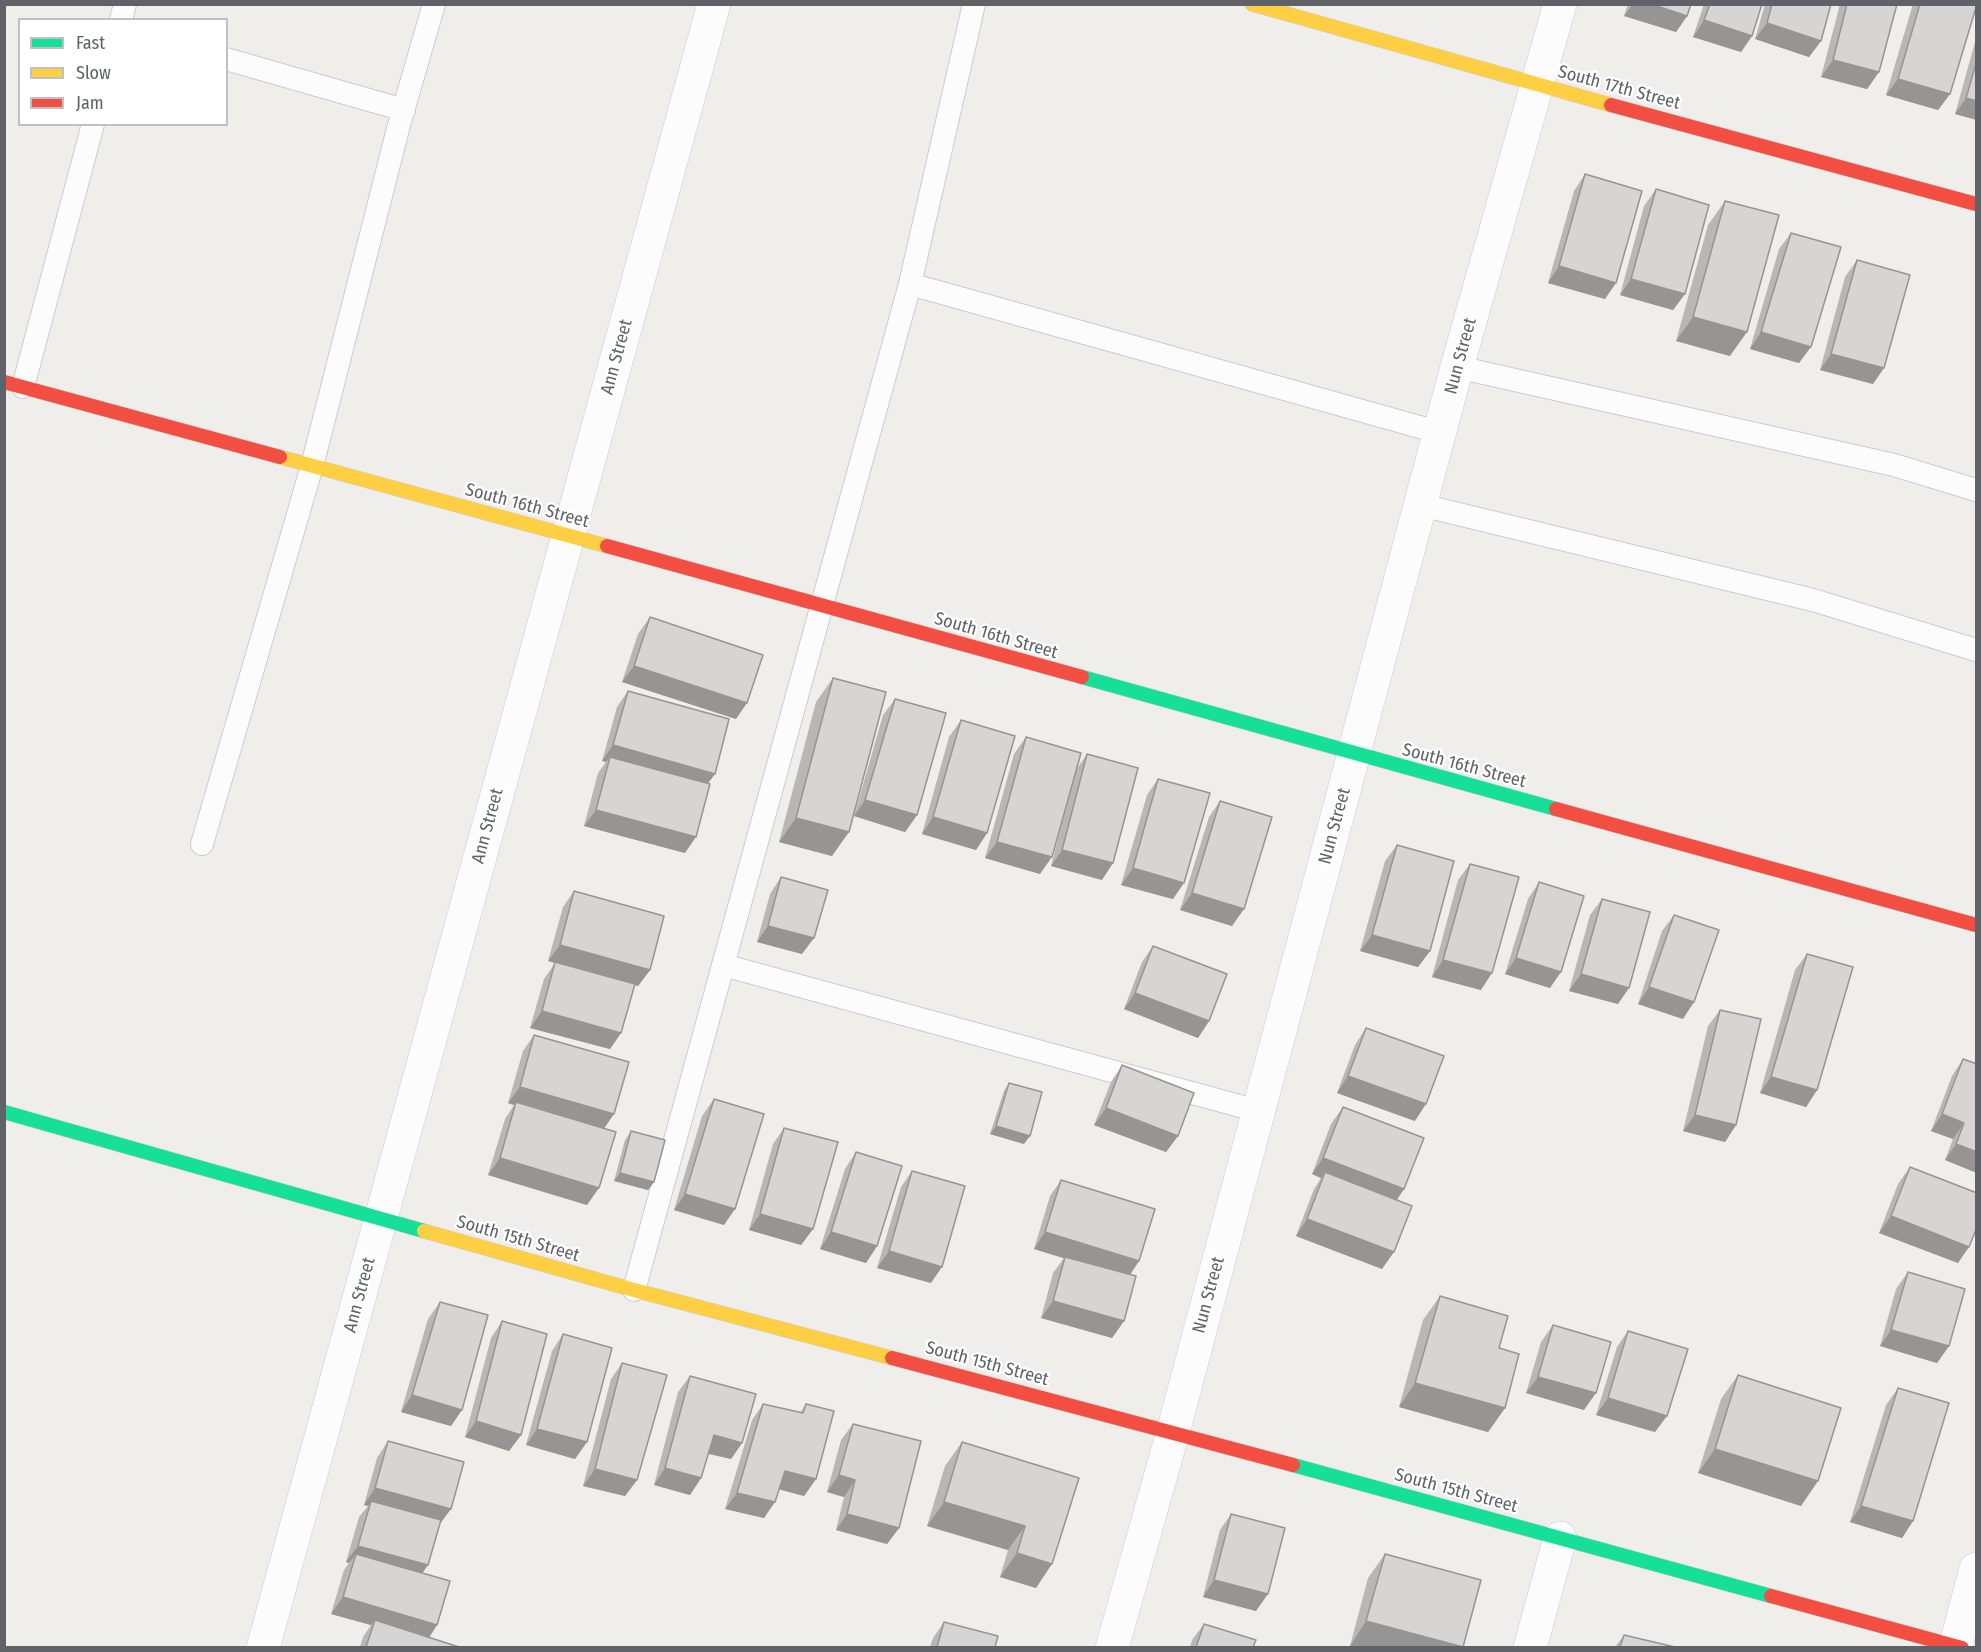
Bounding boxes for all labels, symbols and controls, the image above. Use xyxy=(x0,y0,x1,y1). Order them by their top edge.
legend xyxy=(18,18,228,126)
text: Fast xyxy=(76,32,105,54)
street label: South 17th Street xyxy=(1556,61,1682,115)
text: Slow xyxy=(76,62,111,84)
text: Jam xyxy=(76,92,104,114)
street label: Nun Street xyxy=(1440,315,1482,397)
street label: Ann Street xyxy=(597,317,637,397)
street label: South 16th Street xyxy=(463,479,591,533)
street label: South 16th Street xyxy=(932,608,1060,664)
street label: South 16th Street xyxy=(1400,739,1528,793)
street label: Nun Street xyxy=(1314,785,1356,867)
street label: Ann Street xyxy=(468,786,508,866)
street label: South 15th Street xyxy=(454,1211,582,1267)
street label: Nun Street xyxy=(1188,1254,1230,1336)
street label: Ann Street xyxy=(340,1255,380,1335)
street label: South 15th Street xyxy=(923,1337,1051,1391)
street label: South 15th Street xyxy=(1392,1464,1520,1518)

